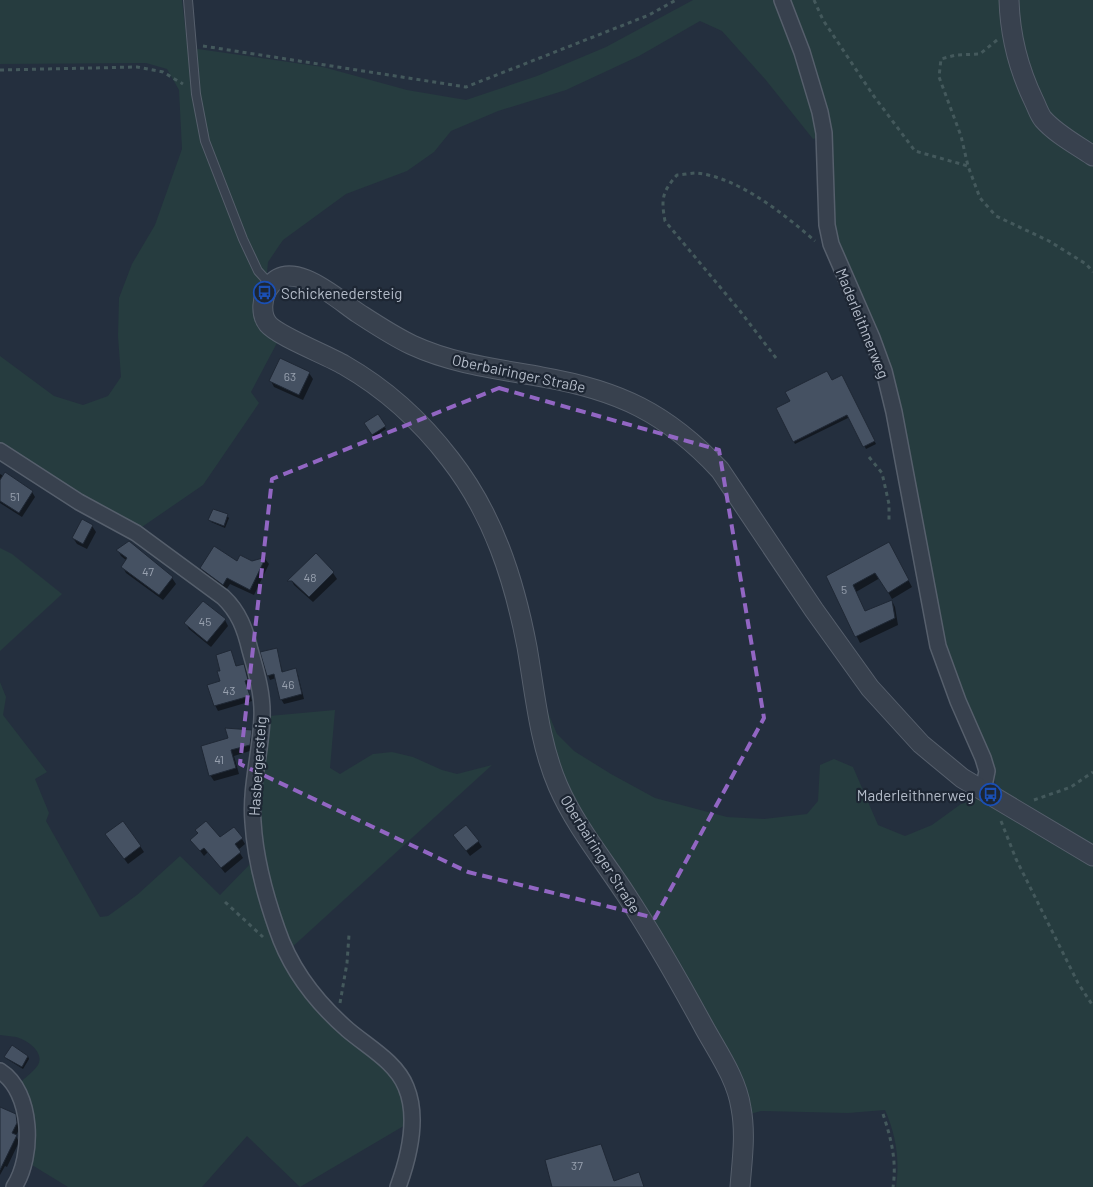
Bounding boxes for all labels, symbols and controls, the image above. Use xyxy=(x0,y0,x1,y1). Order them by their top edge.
street label: Maderleithnerweg xyxy=(833,265,893,381)
bus stop icon: Schickenedersteig xyxy=(253,281,277,305)
place label: Schickenedersteig xyxy=(281,284,402,302)
street label: Oberbairinger Straße xyxy=(451,350,587,396)
house number: 63 xyxy=(284,369,296,383)
house number: 51 xyxy=(10,489,20,503)
house number: 47 xyxy=(142,564,154,578)
house number: 48 xyxy=(304,570,316,584)
house number: 5 xyxy=(841,582,847,596)
house number: 45 xyxy=(199,614,211,628)
house number: 46 xyxy=(282,677,294,691)
house number: 43 xyxy=(223,683,235,697)
street label: Hasbergersteig xyxy=(245,716,269,816)
house number: 41 xyxy=(214,752,224,766)
bus stop icon: Maderleithnerweg xyxy=(978,783,1002,807)
place label: Maderleithnerweg xyxy=(857,786,974,804)
street label: Oberbairinger Straße xyxy=(557,792,645,916)
house number: 37 xyxy=(571,1158,583,1172)

